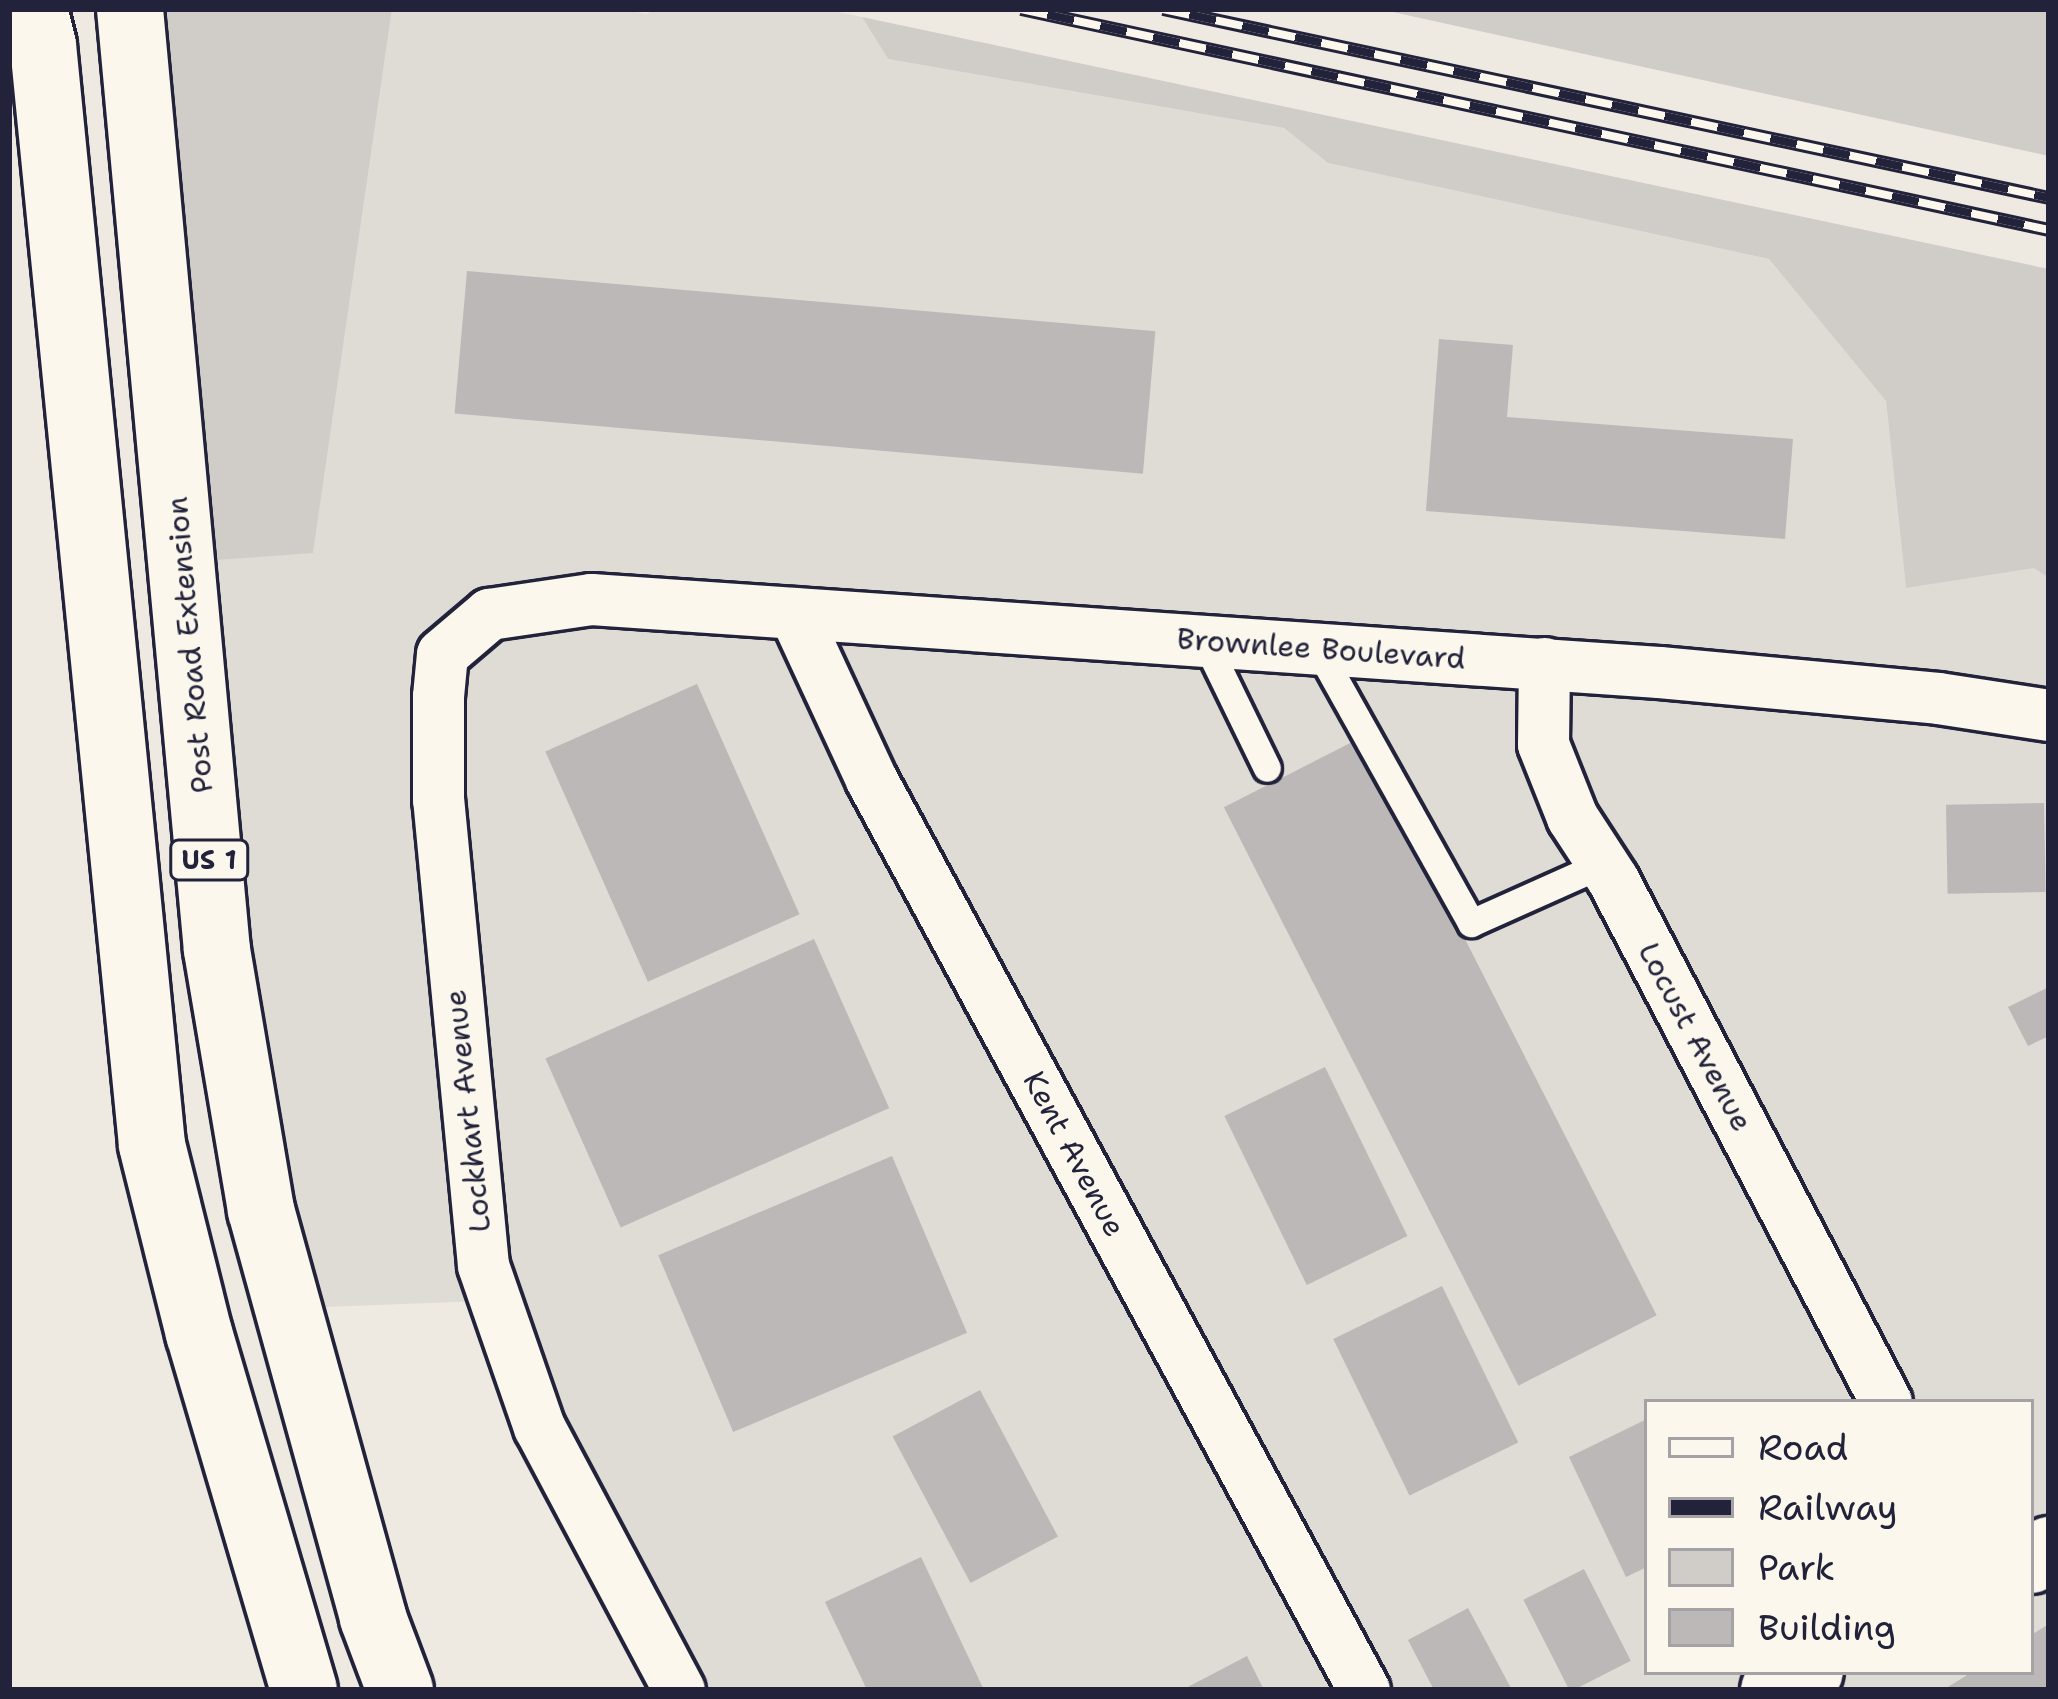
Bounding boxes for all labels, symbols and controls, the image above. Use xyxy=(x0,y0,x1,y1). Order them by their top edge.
street label: Post Road Extension xyxy=(159,495,221,795)
street label: Brownlee Boulevard xyxy=(1176,621,1466,677)
road number: US 1 xyxy=(167,839,251,881)
street label: Locust Avenue xyxy=(1630,937,1760,1137)
street label: Lockhart Avenue xyxy=(437,988,499,1234)
street label: Kent Avenue xyxy=(1015,1065,1133,1243)
legend xyxy=(1644,1399,2034,1675)
text: Road xyxy=(1758,1423,1848,1472)
text: Railway xyxy=(1758,1483,1898,1532)
text: Park xyxy=(1758,1543,1835,1592)
text: Building xyxy=(1758,1603,1896,1652)

